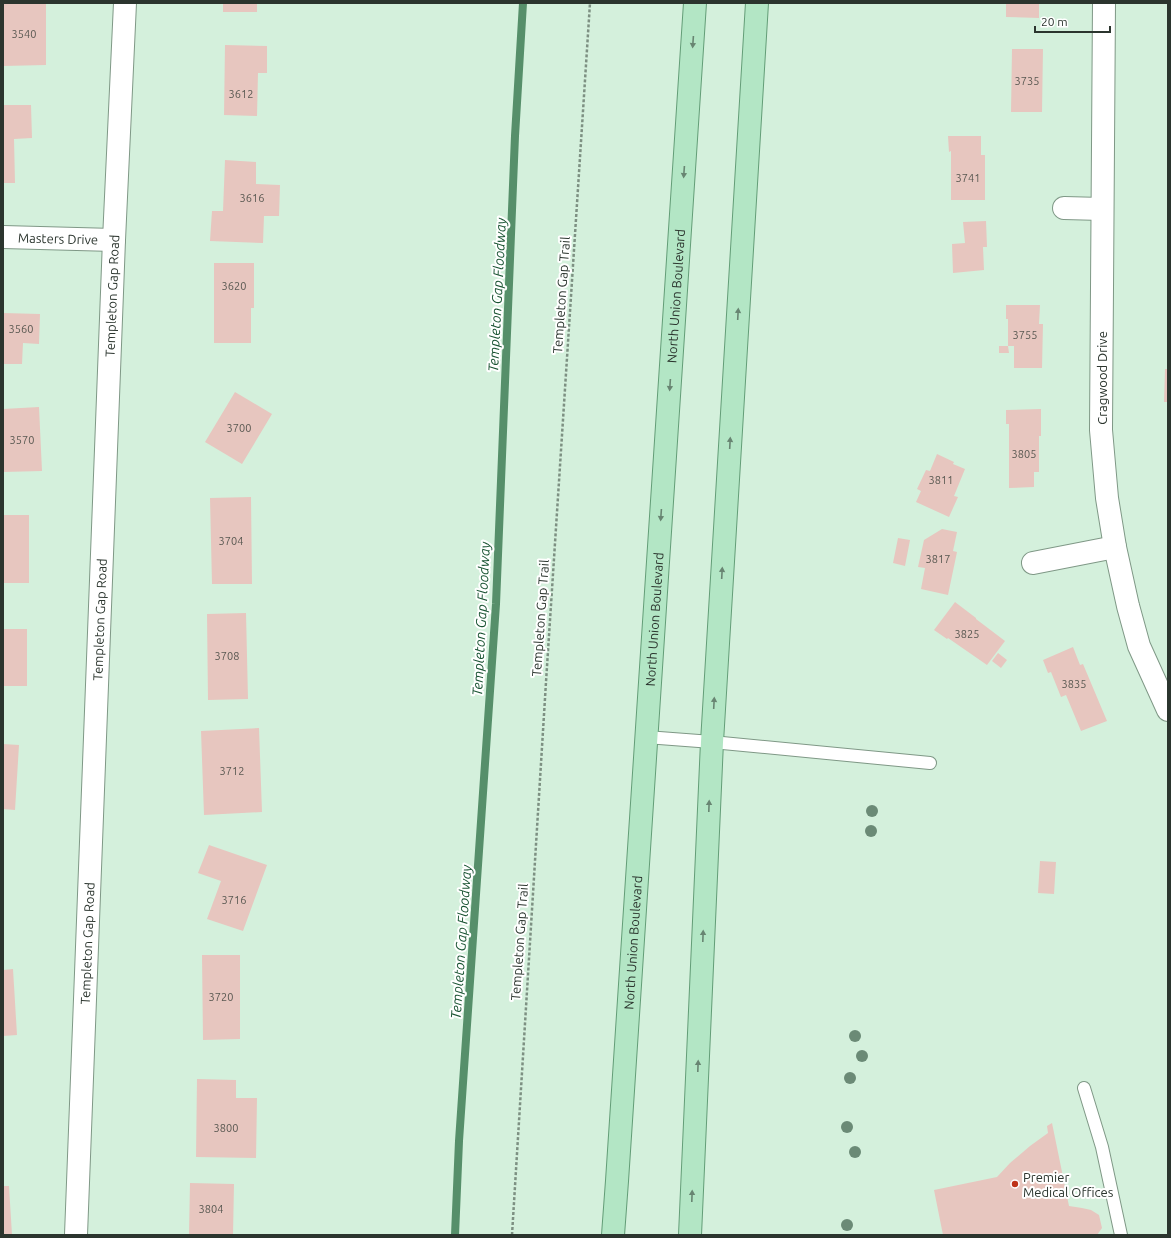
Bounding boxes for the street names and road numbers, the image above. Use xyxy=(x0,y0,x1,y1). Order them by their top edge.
street label: North Union Boulevard xyxy=(664,229,687,364)
street label: Masters Drive xyxy=(18,230,98,247)
street label: Templeton Gap Road xyxy=(103,234,121,357)
street label: Templeton Gap Trail xyxy=(550,236,572,354)
street label: Cragwood Drive xyxy=(1095,331,1109,425)
street label: North Union Boulevard xyxy=(643,552,666,687)
street label: Templeton Gap Road xyxy=(90,558,109,681)
street label: Templeton Gap Trail xyxy=(529,559,551,677)
street label: North Union Boulevard xyxy=(621,875,644,1010)
street label: Templeton Gap Road xyxy=(78,882,96,1005)
street label: Templeton Gap Trail xyxy=(508,883,530,1001)

